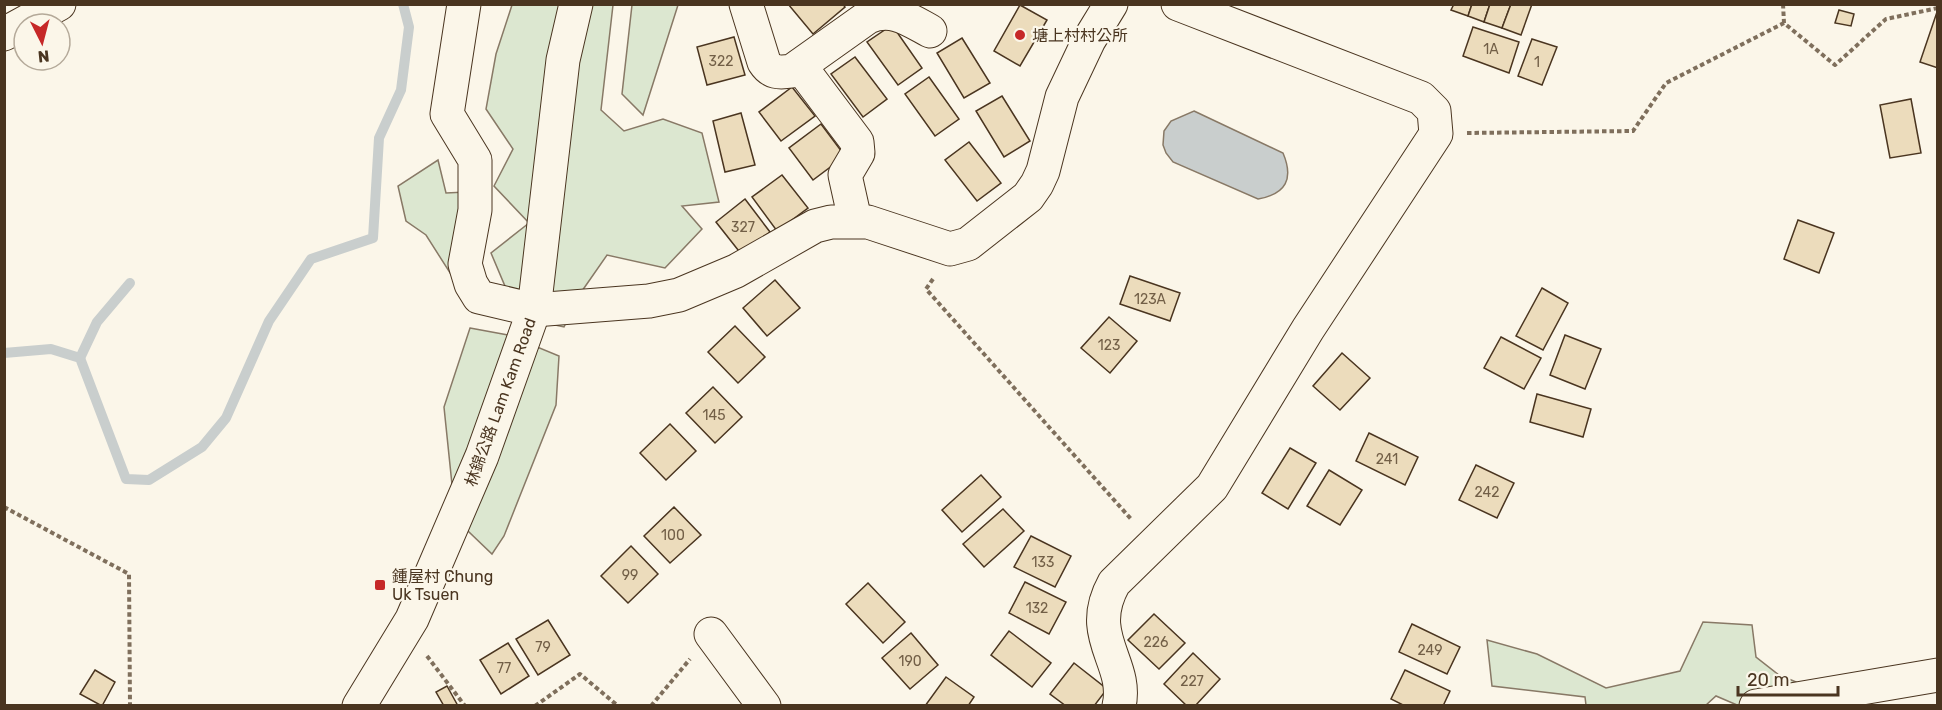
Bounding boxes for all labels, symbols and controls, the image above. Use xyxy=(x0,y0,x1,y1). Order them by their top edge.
north arrow xyxy=(12,12,72,72)
place label: 塘上村村公所 xyxy=(1032,26,1128,45)
marker: 塘上村村公所 xyxy=(1013,28,1027,42)
house number: 1A xyxy=(1483,41,1499,58)
text: N xyxy=(37,46,50,66)
house number: 322 xyxy=(709,53,733,70)
house number: 1 xyxy=(1534,54,1540,71)
house number: 327 xyxy=(731,219,755,236)
house number: 123A xyxy=(1134,291,1167,308)
street label: 林錦公路 Lam Kam Road xyxy=(461,315,540,489)
house number: 123 xyxy=(1098,337,1120,354)
house number: 145 xyxy=(702,407,726,424)
house number: 241 xyxy=(1376,451,1398,468)
house number: 242 xyxy=(1475,484,1500,501)
house number: 100 xyxy=(661,527,685,544)
house number: 133 xyxy=(1032,554,1054,571)
place label: 鍾屋村 Chung Uk Tsuen xyxy=(392,567,493,604)
house number: 99 xyxy=(622,567,638,584)
marker: 鍾屋村 Chung Uk Tsuen xyxy=(373,578,387,592)
house number: 132 xyxy=(1026,600,1048,617)
house number: 226 xyxy=(1144,634,1168,651)
house number: 79 xyxy=(535,639,551,656)
house number: 249 xyxy=(1418,642,1442,659)
house number: 190 xyxy=(898,653,922,670)
scale bar xyxy=(1738,659,1838,697)
house number: 77 xyxy=(497,660,511,677)
text: 20 m xyxy=(1747,669,1789,691)
house number: 227 xyxy=(1180,673,1204,690)

